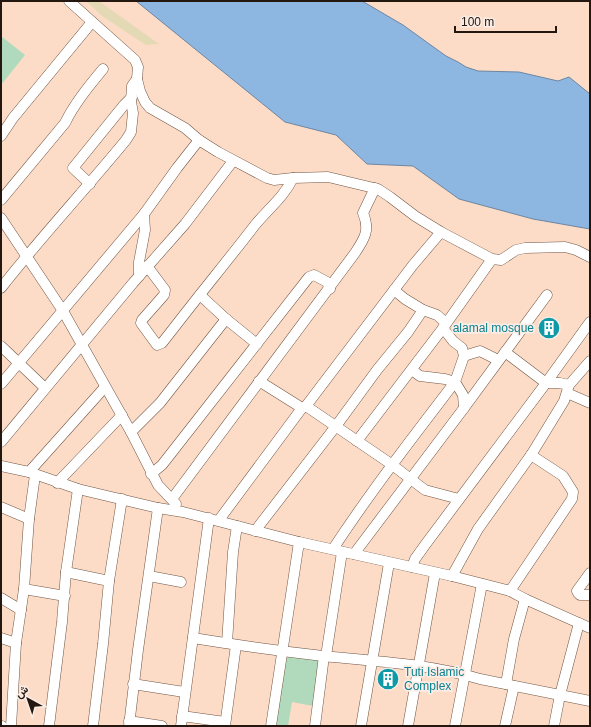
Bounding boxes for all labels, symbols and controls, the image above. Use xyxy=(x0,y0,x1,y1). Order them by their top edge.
scale bar xyxy=(455,8,556,34)
text: 100 m xyxy=(461,15,494,29)
building icon: alamal mosque xyxy=(536,315,562,341)
place label: alamal mosque xyxy=(453,321,534,335)
place label: Tuti Islamic Complex xyxy=(404,665,464,693)
building icon: Tuti Islamic Complex xyxy=(375,666,401,692)
north arrow xyxy=(8,679,48,719)
text: ش xyxy=(13,682,31,701)

